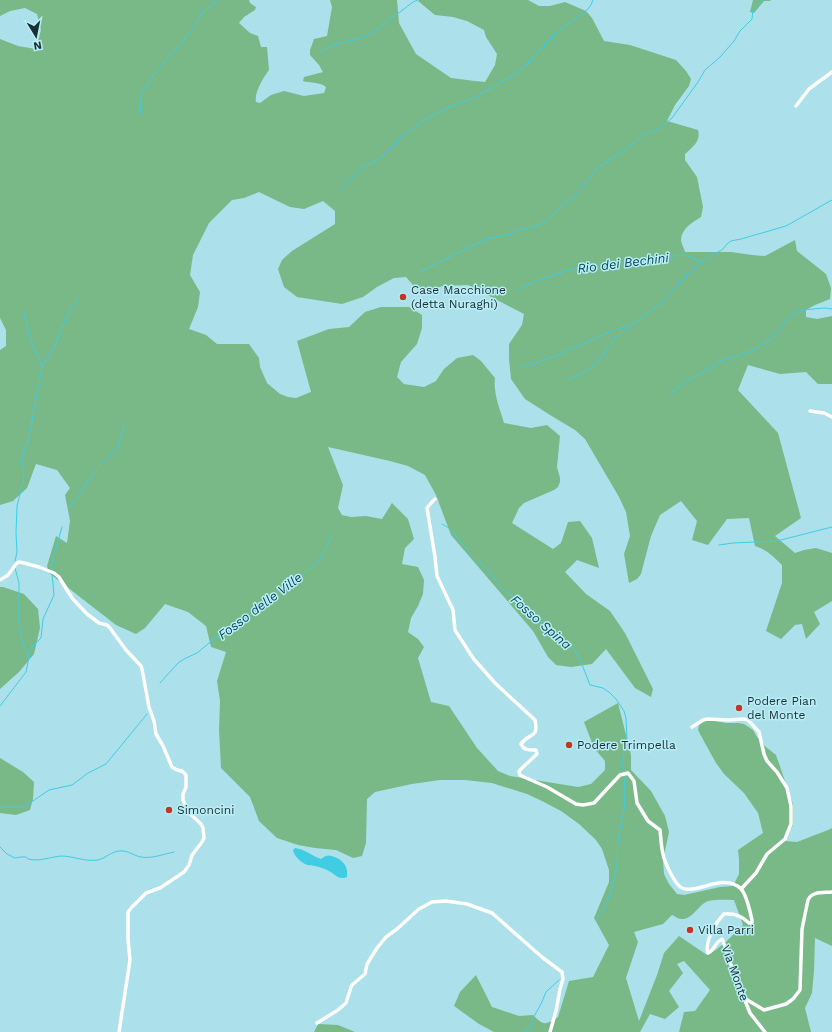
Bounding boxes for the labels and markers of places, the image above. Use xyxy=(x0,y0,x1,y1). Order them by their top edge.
place label: Case Macchione (detta Nuraghi) xyxy=(411,283,506,311)
marker: Case Macchione (detta Nuraghi) xyxy=(398,292,408,302)
place label: Podere Pian del Monte xyxy=(747,694,816,722)
marker: Podere Pian del Monte xyxy=(734,703,744,713)
place label: Podere Trimpella xyxy=(577,738,676,752)
marker: Podere Trimpella xyxy=(564,740,574,750)
place label: Simoncini xyxy=(177,803,234,817)
marker: Simoncini xyxy=(164,805,174,815)
place label: Villa Parri xyxy=(698,923,754,937)
marker: Villa Parri xyxy=(685,925,695,935)

